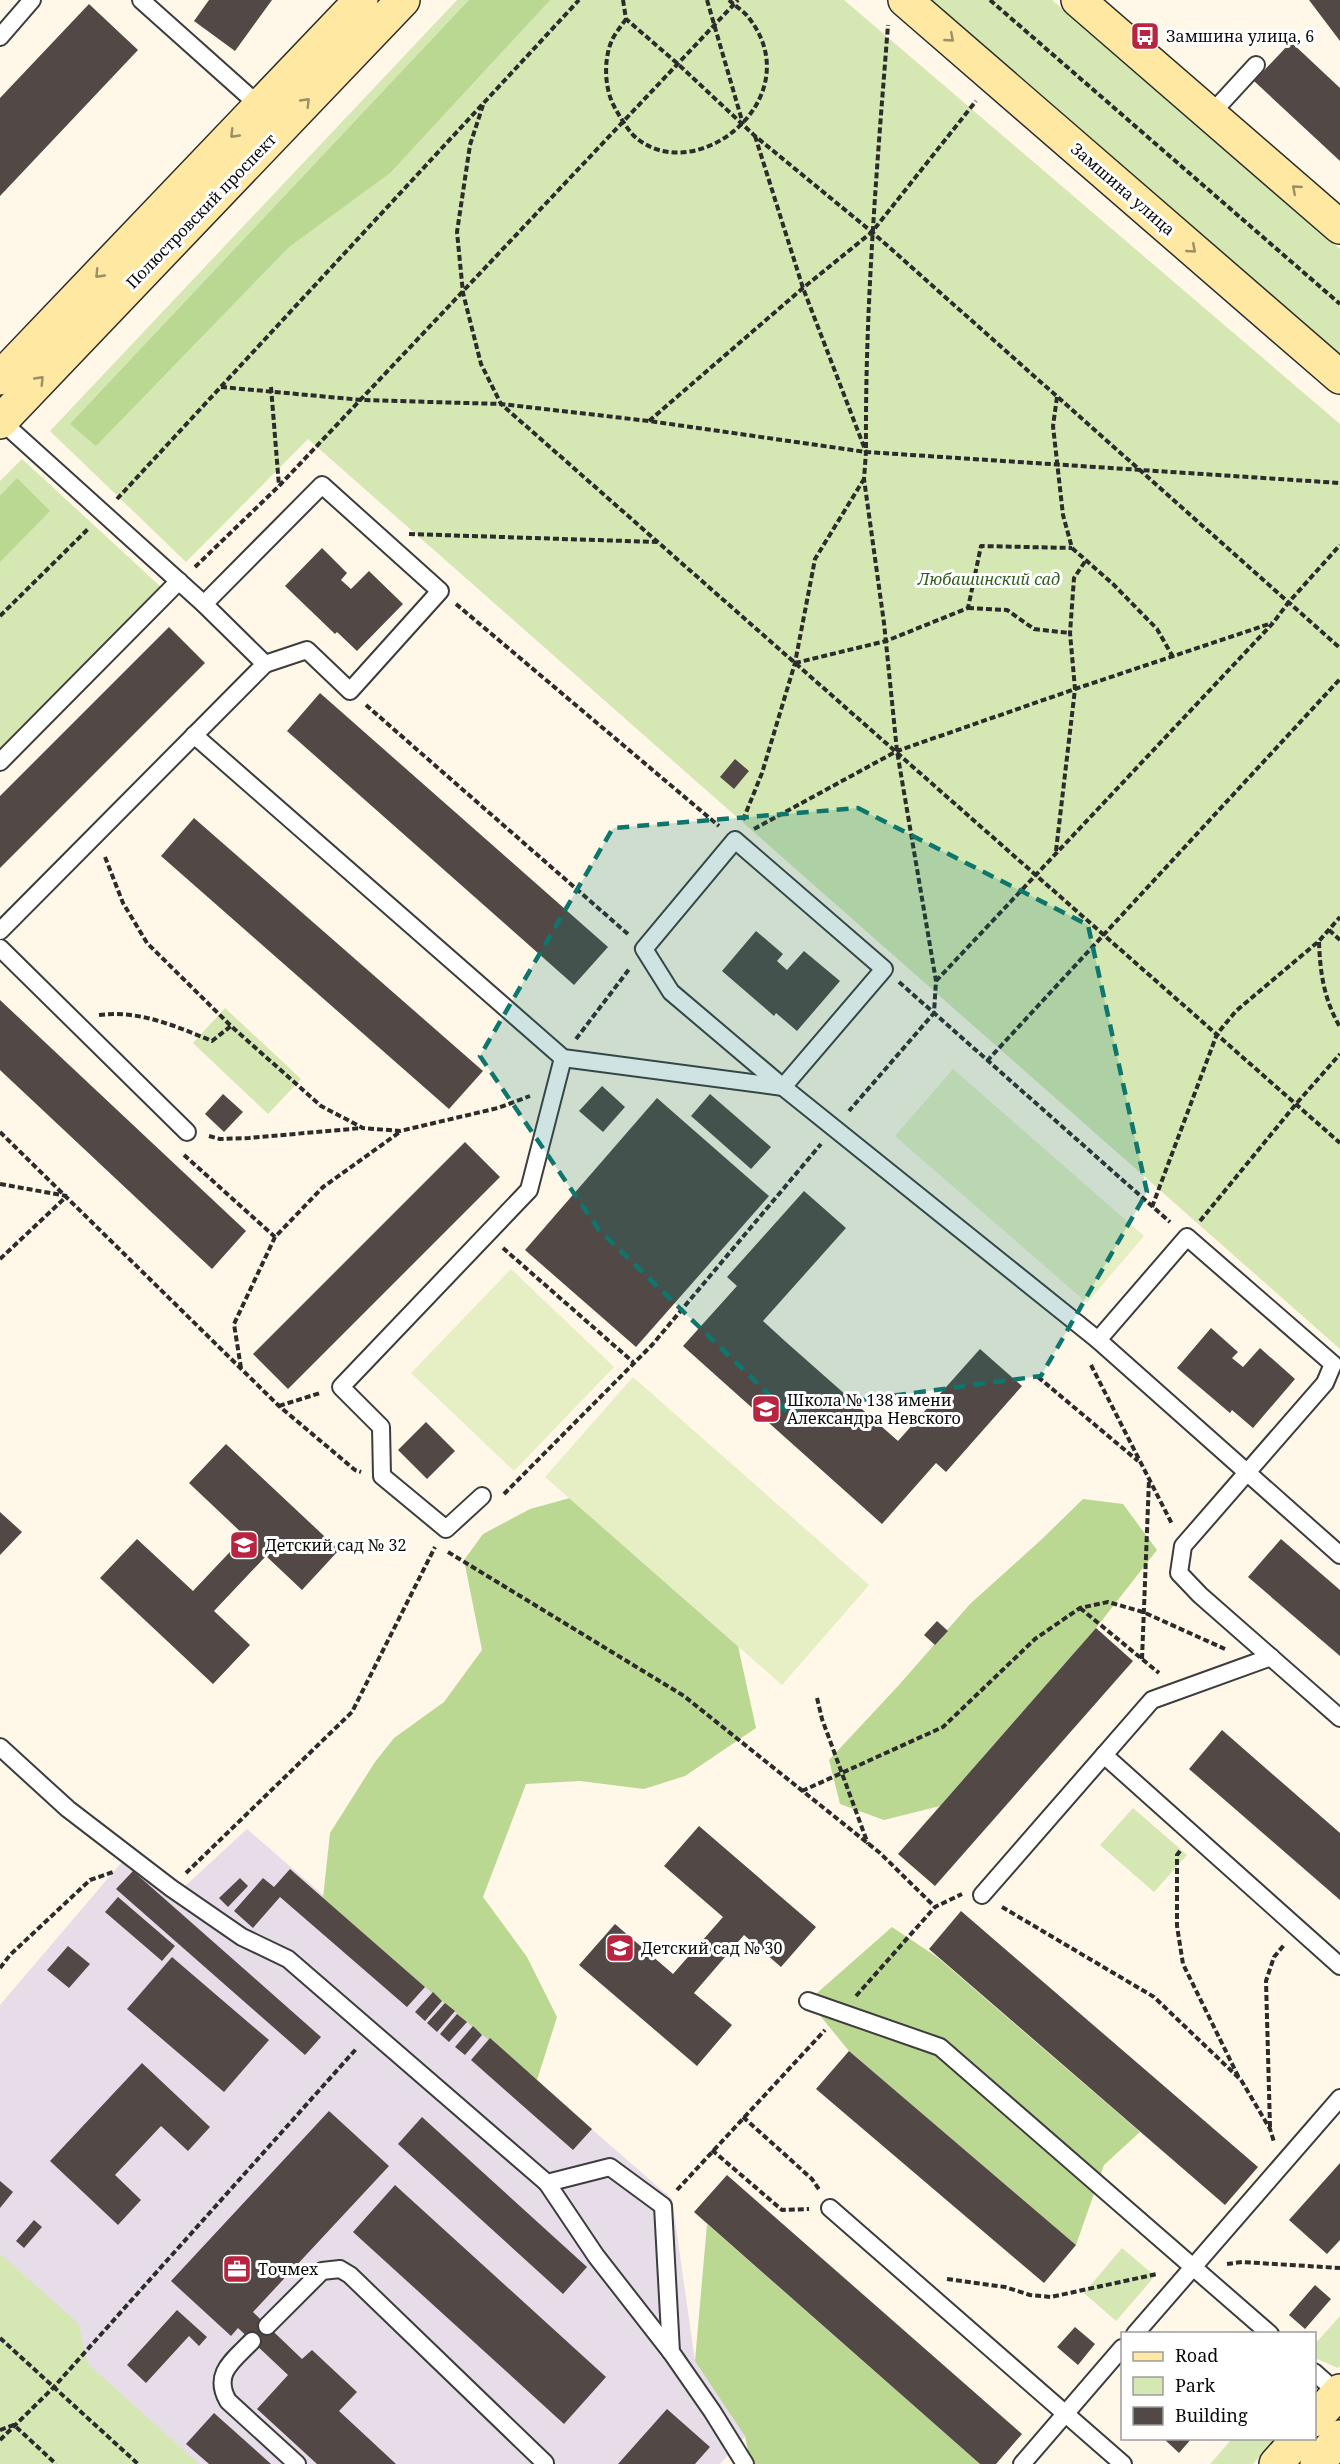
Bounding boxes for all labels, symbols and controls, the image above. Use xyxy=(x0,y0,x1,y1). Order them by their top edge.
bus stop icon: Замшина улица, 6 xyxy=(1129,20,1161,52)
place label: Замшина улица, 6 xyxy=(1166,25,1314,47)
one-way arrow xyxy=(943,31,954,42)
one-way arrow xyxy=(298,98,309,109)
one-way arrow xyxy=(230,126,241,137)
street label: Полюстровский проспект xyxy=(121,128,281,293)
street label: Замшина улица xyxy=(1066,138,1180,240)
one-way arrow xyxy=(1292,185,1303,196)
one-way arrow xyxy=(1185,242,1196,253)
one-way arrow xyxy=(95,268,106,278)
one-way arrow xyxy=(33,376,44,387)
park label: Любашинский сад xyxy=(917,568,1060,590)
place label: Школа № 138 имени Александра Невского xyxy=(787,1389,961,1429)
school or university icon: Школа № 138 имени Александра Невского xyxy=(750,1393,782,1425)
school or university icon: Детский сад № 32 xyxy=(228,1529,260,1561)
place label: Детский сад № 32 xyxy=(265,1534,407,1556)
school or university icon: Детский сад № 30 xyxy=(604,1932,636,1964)
place label: Детский сад № 30 xyxy=(641,1937,783,1959)
office icon: Точмех xyxy=(221,2253,253,2285)
place label: Точмех xyxy=(258,2258,319,2280)
legend xyxy=(1121,2332,1316,2440)
text: Road xyxy=(1175,2343,1218,2367)
text: Park xyxy=(1175,2373,1215,2397)
text: Building xyxy=(1175,2403,1248,2427)

